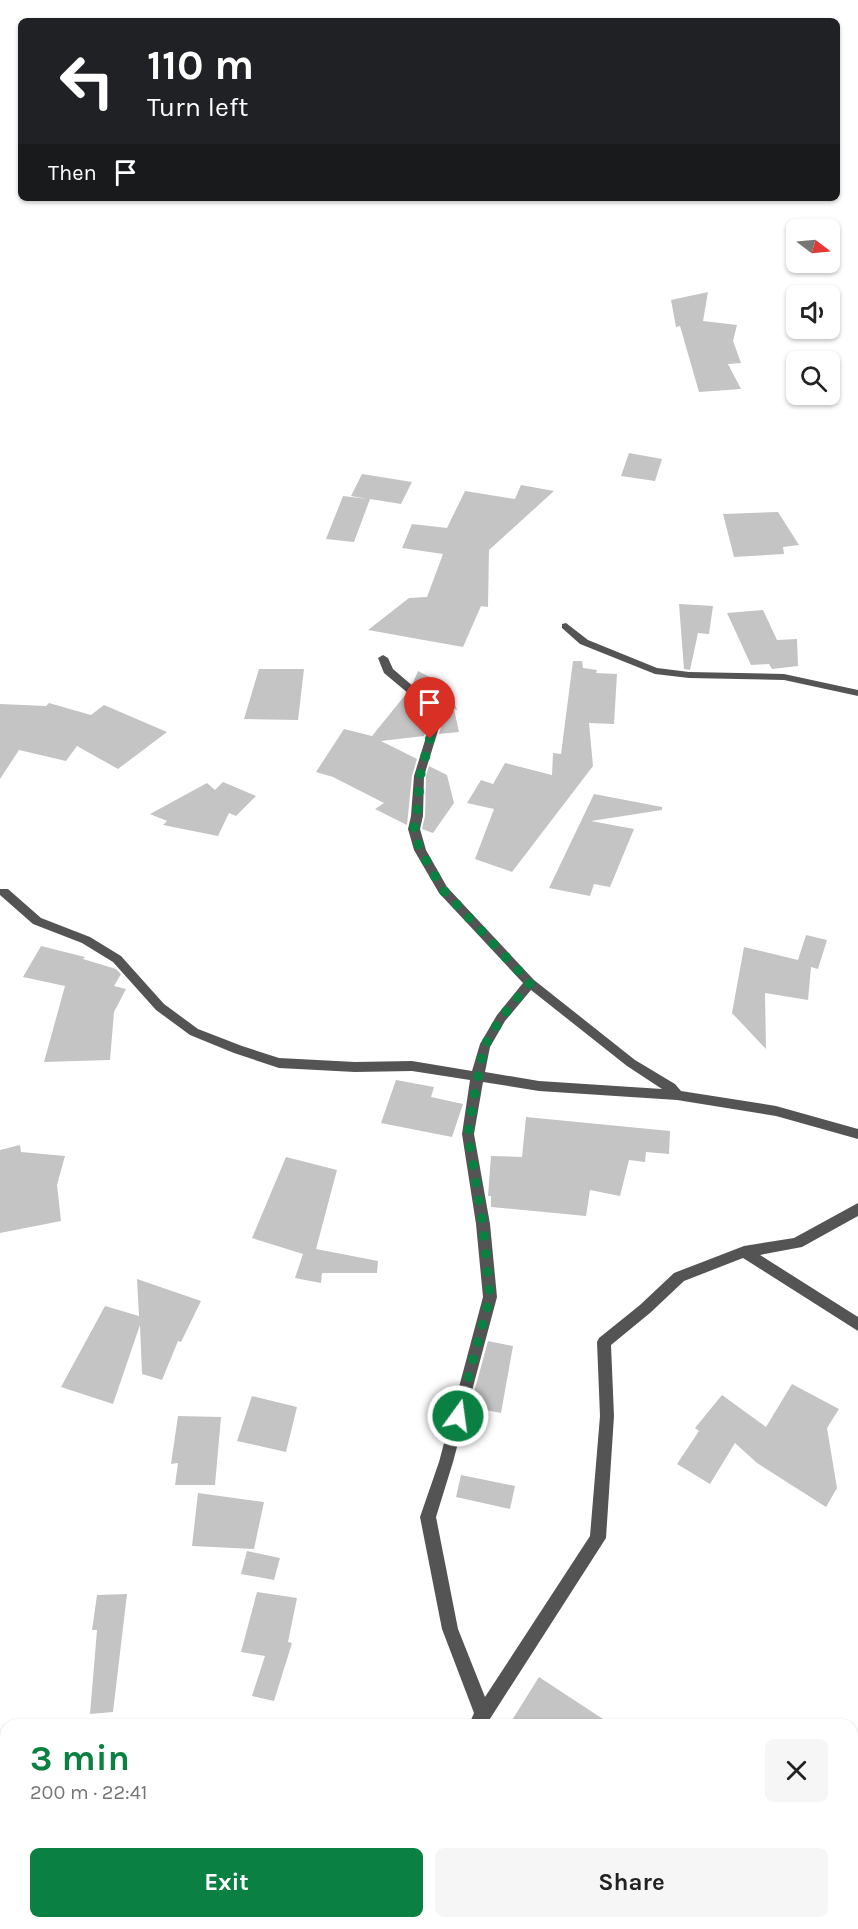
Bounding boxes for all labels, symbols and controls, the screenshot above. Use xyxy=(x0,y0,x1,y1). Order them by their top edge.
text: 110 m xyxy=(147,40,254,90)
icon: left xyxy=(48,42,126,120)
text: Turn left xyxy=(147,91,248,123)
icon: arrive xyxy=(109,156,142,189)
text: Then xyxy=(48,160,97,186)
north arrow xyxy=(786,219,840,273)
map controls xyxy=(786,219,840,405)
button: sound xyxy=(786,285,840,339)
button: search xyxy=(786,351,840,405)
pin xyxy=(404,677,455,739)
icon: arrive xyxy=(413,686,446,719)
position arrow xyxy=(426,1384,490,1448)
text: 3 min xyxy=(30,1737,130,1779)
button: close xyxy=(765,1739,828,1802)
text: 200 m · 22:41 xyxy=(30,1781,147,1804)
button: Exit xyxy=(30,1848,423,1917)
button: Share xyxy=(435,1848,828,1917)

